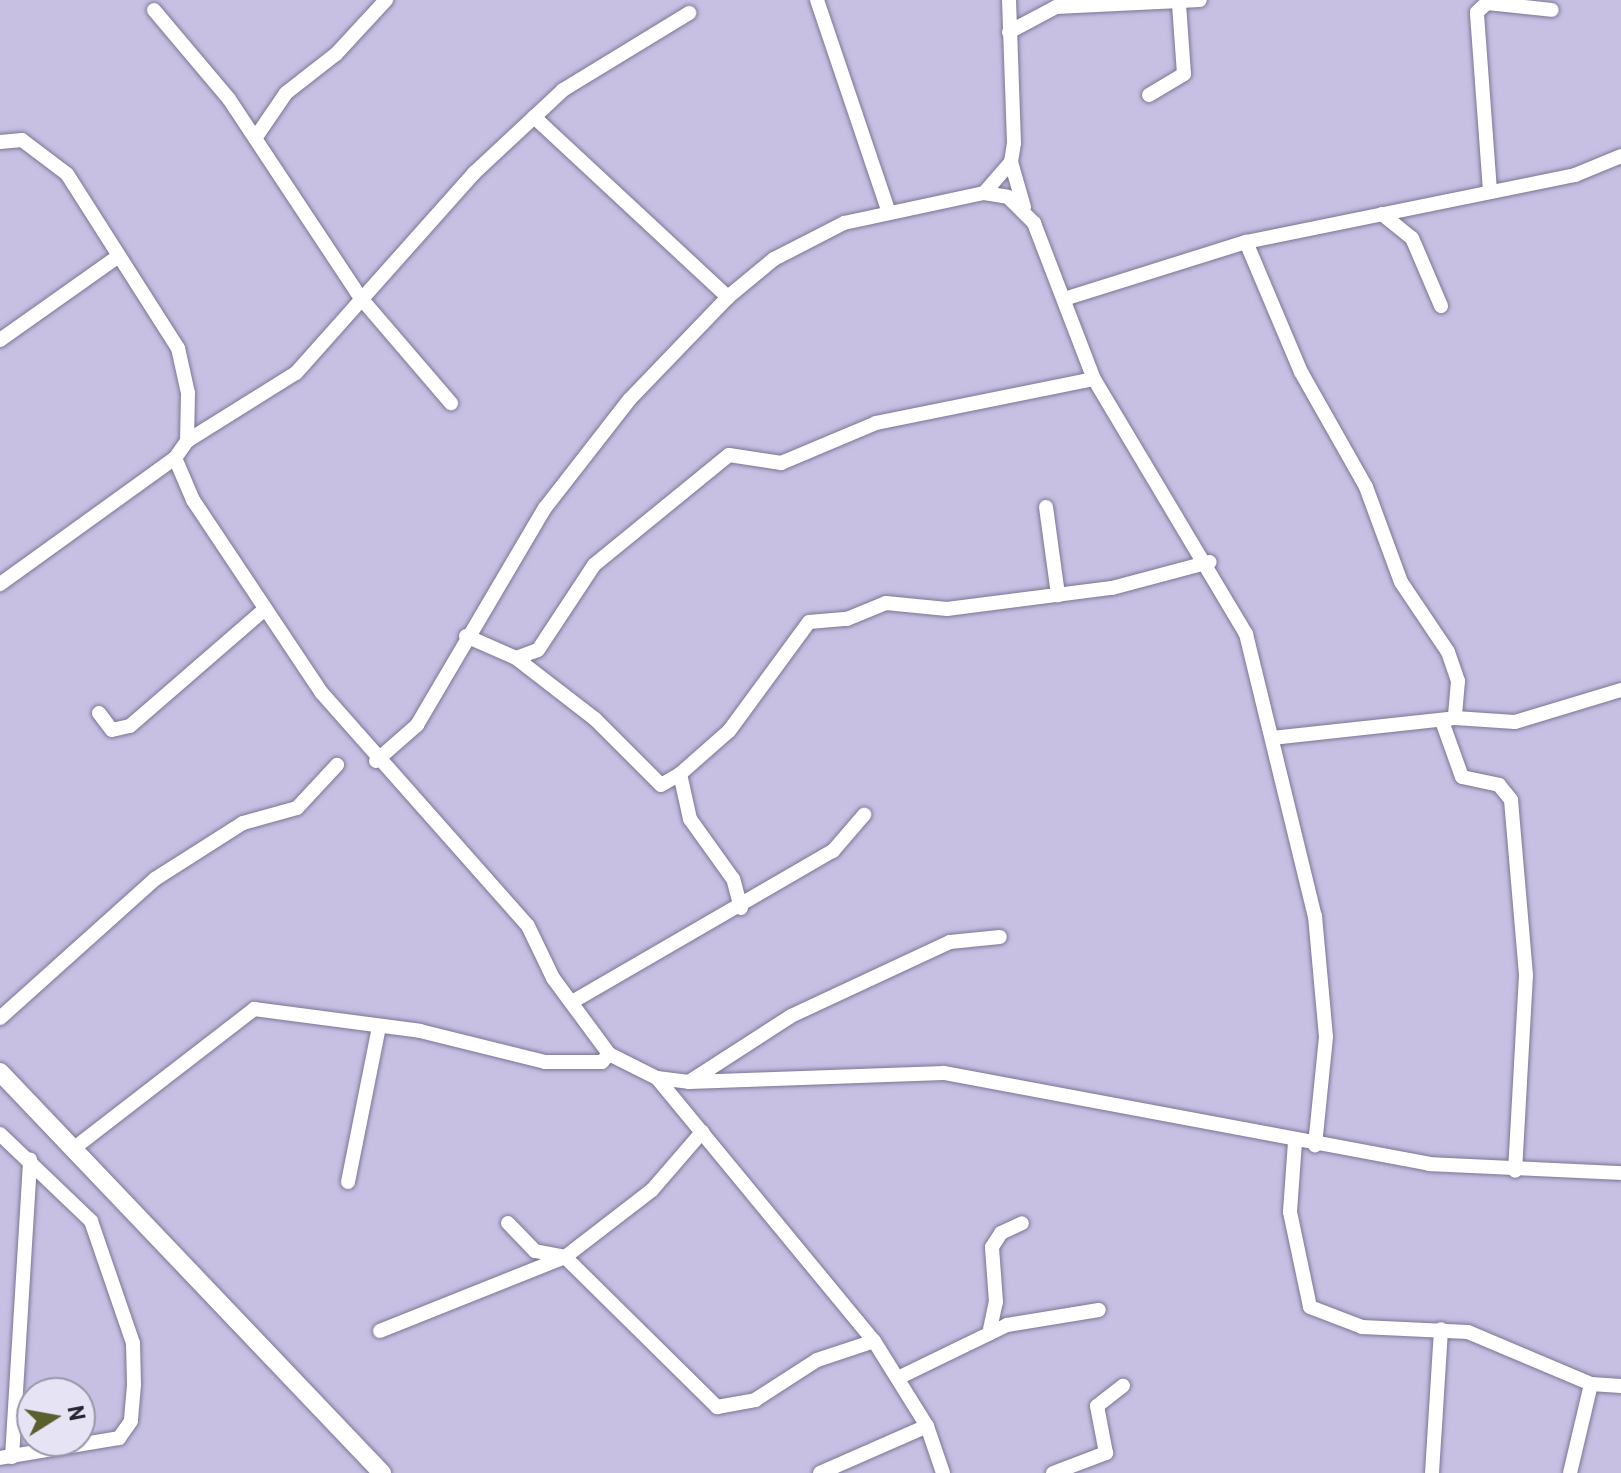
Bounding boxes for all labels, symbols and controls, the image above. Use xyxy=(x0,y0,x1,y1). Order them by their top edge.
north arrow xyxy=(16,1377,96,1457)
text: N xyxy=(63,1403,92,1422)

